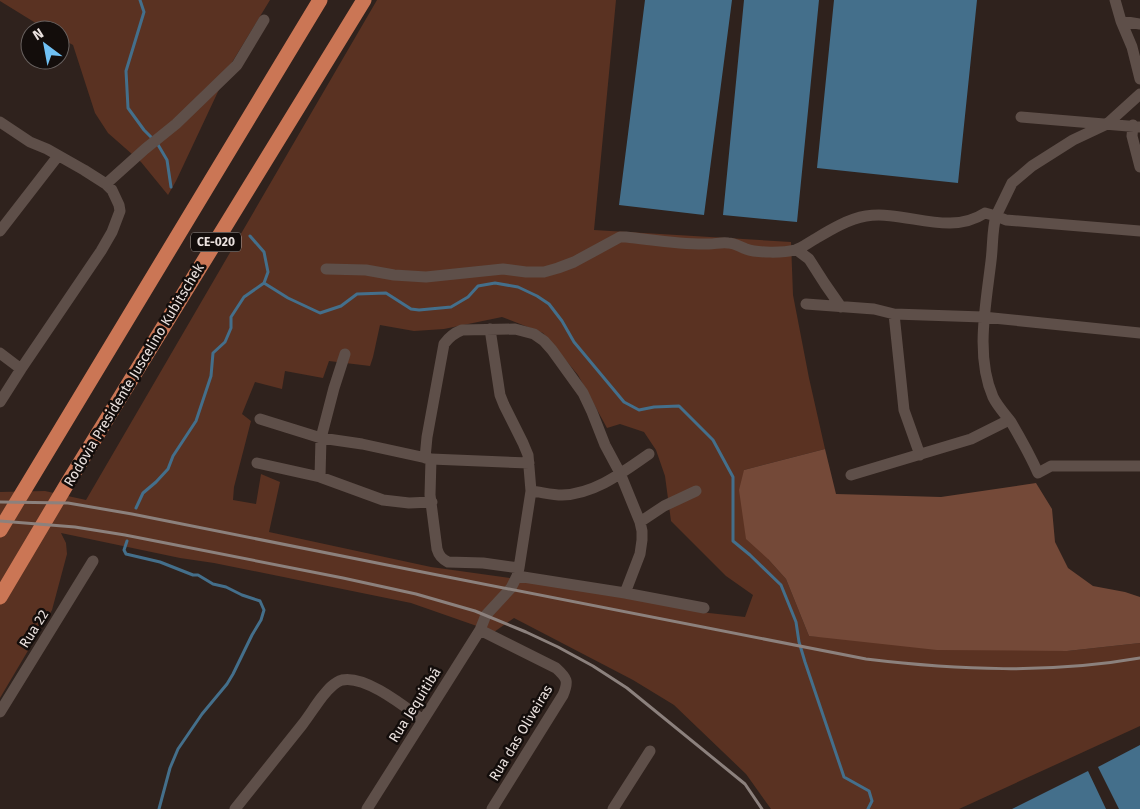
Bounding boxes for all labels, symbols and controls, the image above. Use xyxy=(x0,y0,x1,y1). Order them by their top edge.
north arrow xyxy=(20,20,70,70)
text: N xyxy=(30,25,47,44)
road number: CE-020 xyxy=(191,232,241,252)
street label: Rodovia Presidente Juscelino Kubitschek xyxy=(60,260,208,490)
street label: Rua 22 xyxy=(16,607,52,651)
street label: Rua Jequitibá xyxy=(385,664,445,746)
street label: Rua das Oliveiras xyxy=(486,681,557,784)

